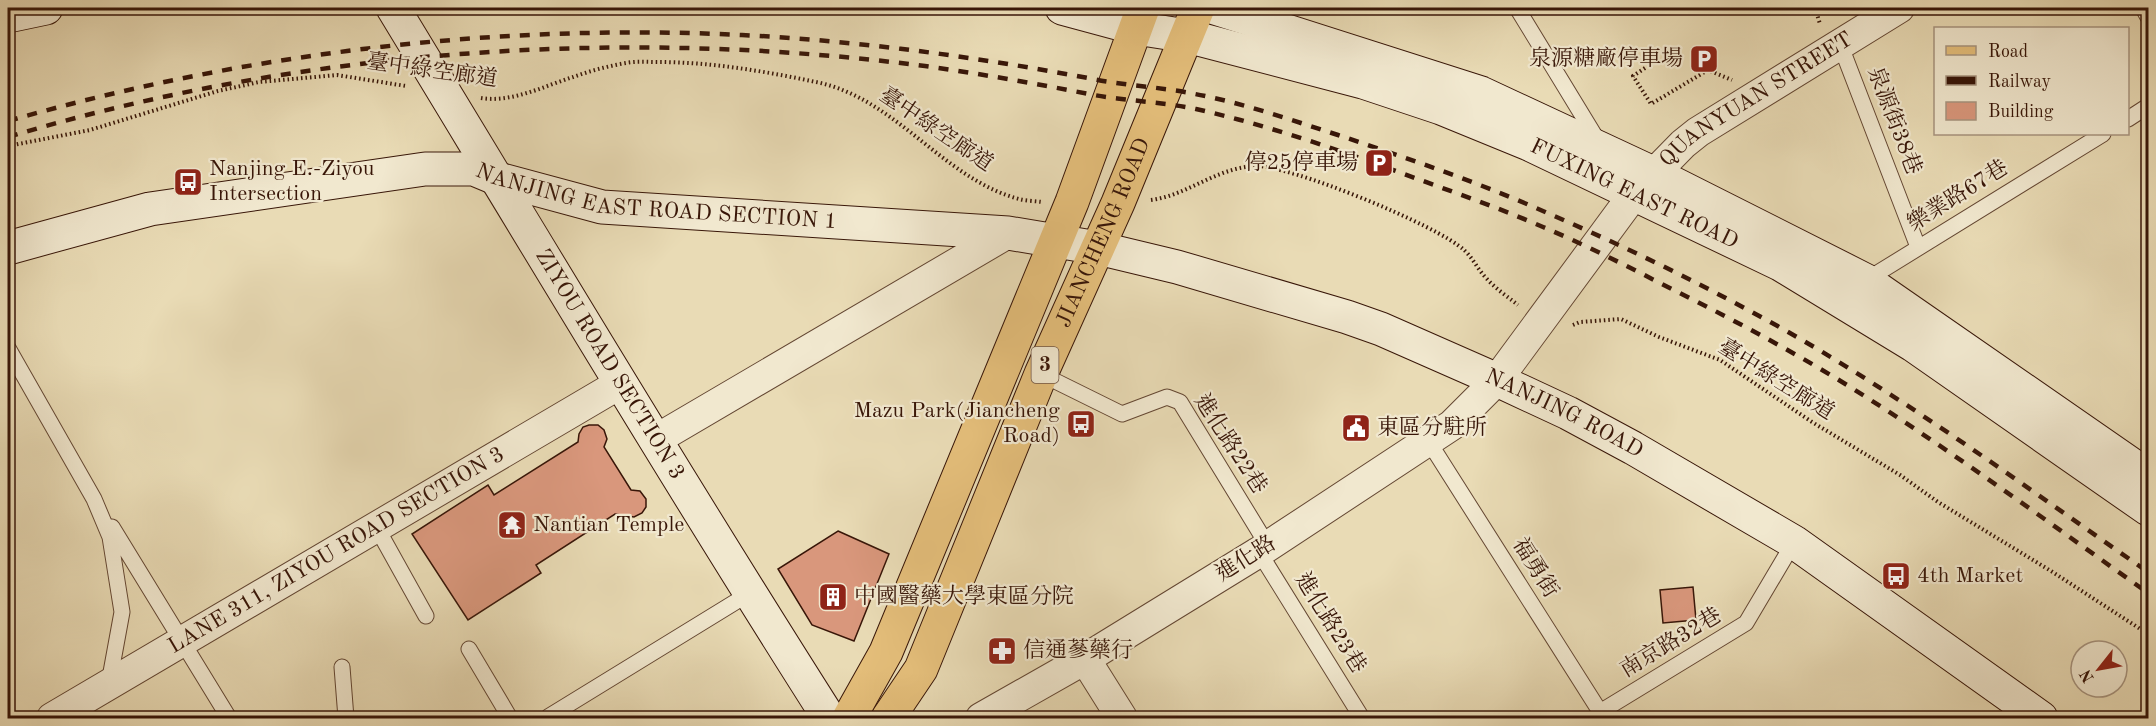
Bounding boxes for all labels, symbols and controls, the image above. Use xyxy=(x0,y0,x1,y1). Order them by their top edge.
legend xyxy=(1934,27,2129,135)
street label: QUANYUAN STREET xyxy=(1656,28,1857,172)
parking icon: 泉源糖廠停車場 xyxy=(1688,43,1720,75)
text: Road xyxy=(1988,43,2028,61)
place label: 泉源糖廠停車場 xyxy=(1529,46,1683,70)
street label: 臺中綠空廊道 xyxy=(365,49,499,91)
street label: 泉源街38巷 xyxy=(1863,63,1926,178)
text: Railway xyxy=(1988,73,2051,91)
street label: 臺中綠空廊道 xyxy=(875,82,998,176)
text: Building xyxy=(1988,103,2054,121)
street label: JIANCHENG ROAD xyxy=(1052,135,1154,331)
street label: FUXING EAST ROAD xyxy=(1527,135,1742,253)
parking icon: 停25停車場 xyxy=(1363,147,1395,179)
place label: 停25停車場 xyxy=(1244,150,1358,174)
street label: 樂業路67巷 xyxy=(1903,155,2012,235)
place label: Nanjing E.-Ziyou Intersection xyxy=(209,158,375,205)
street label: NANJING EAST ROAD SECTION 1 xyxy=(472,160,838,233)
bus stop icon: Nanjing E.-Ziyou Intersection xyxy=(172,166,204,198)
street label: ZIYOU ROAD SECTION 3 xyxy=(531,245,688,483)
street label: 臺中綠空廊道 xyxy=(1714,334,1839,424)
road number: 3 xyxy=(1032,347,1058,383)
street label: NANJING ROAD xyxy=(1482,365,1647,462)
street label: 進化路22巷 xyxy=(1190,389,1272,498)
place label: Mazu Park(Jiancheng Road) xyxy=(854,400,1060,447)
bus stop icon: Mazu Park(Jiancheng Road) xyxy=(1065,408,1097,440)
public building icon: 東區分駐所 xyxy=(1340,412,1372,444)
place label: 東區分駐所 xyxy=(1377,415,1487,439)
street label: LANE 311, ZIYOU ROAD SECTION 3 xyxy=(165,443,508,658)
temple icon: Nantian Temple xyxy=(496,509,528,541)
place label: Nantian Temple xyxy=(533,514,685,536)
street label: 進化路 xyxy=(1211,530,1280,586)
street label: 福勇街 xyxy=(1508,533,1564,602)
bus stop icon: 4th Market xyxy=(1880,560,1912,592)
place label: 4th Market xyxy=(1917,565,2023,587)
street label: 進化路23巷 xyxy=(1291,568,1371,677)
building icon: 中國醫藥大學東區分院 xyxy=(817,581,849,613)
place label: 中國醫藥大學東區分院 xyxy=(854,584,1074,608)
street label: 南京路32巷 xyxy=(1616,603,1725,682)
pharmacy icon: 信通蔘藥行 xyxy=(986,635,1018,667)
place label: 信通蔘藥行 xyxy=(1023,638,1133,662)
north arrow xyxy=(2069,639,2129,699)
text: N xyxy=(2077,666,2098,685)

